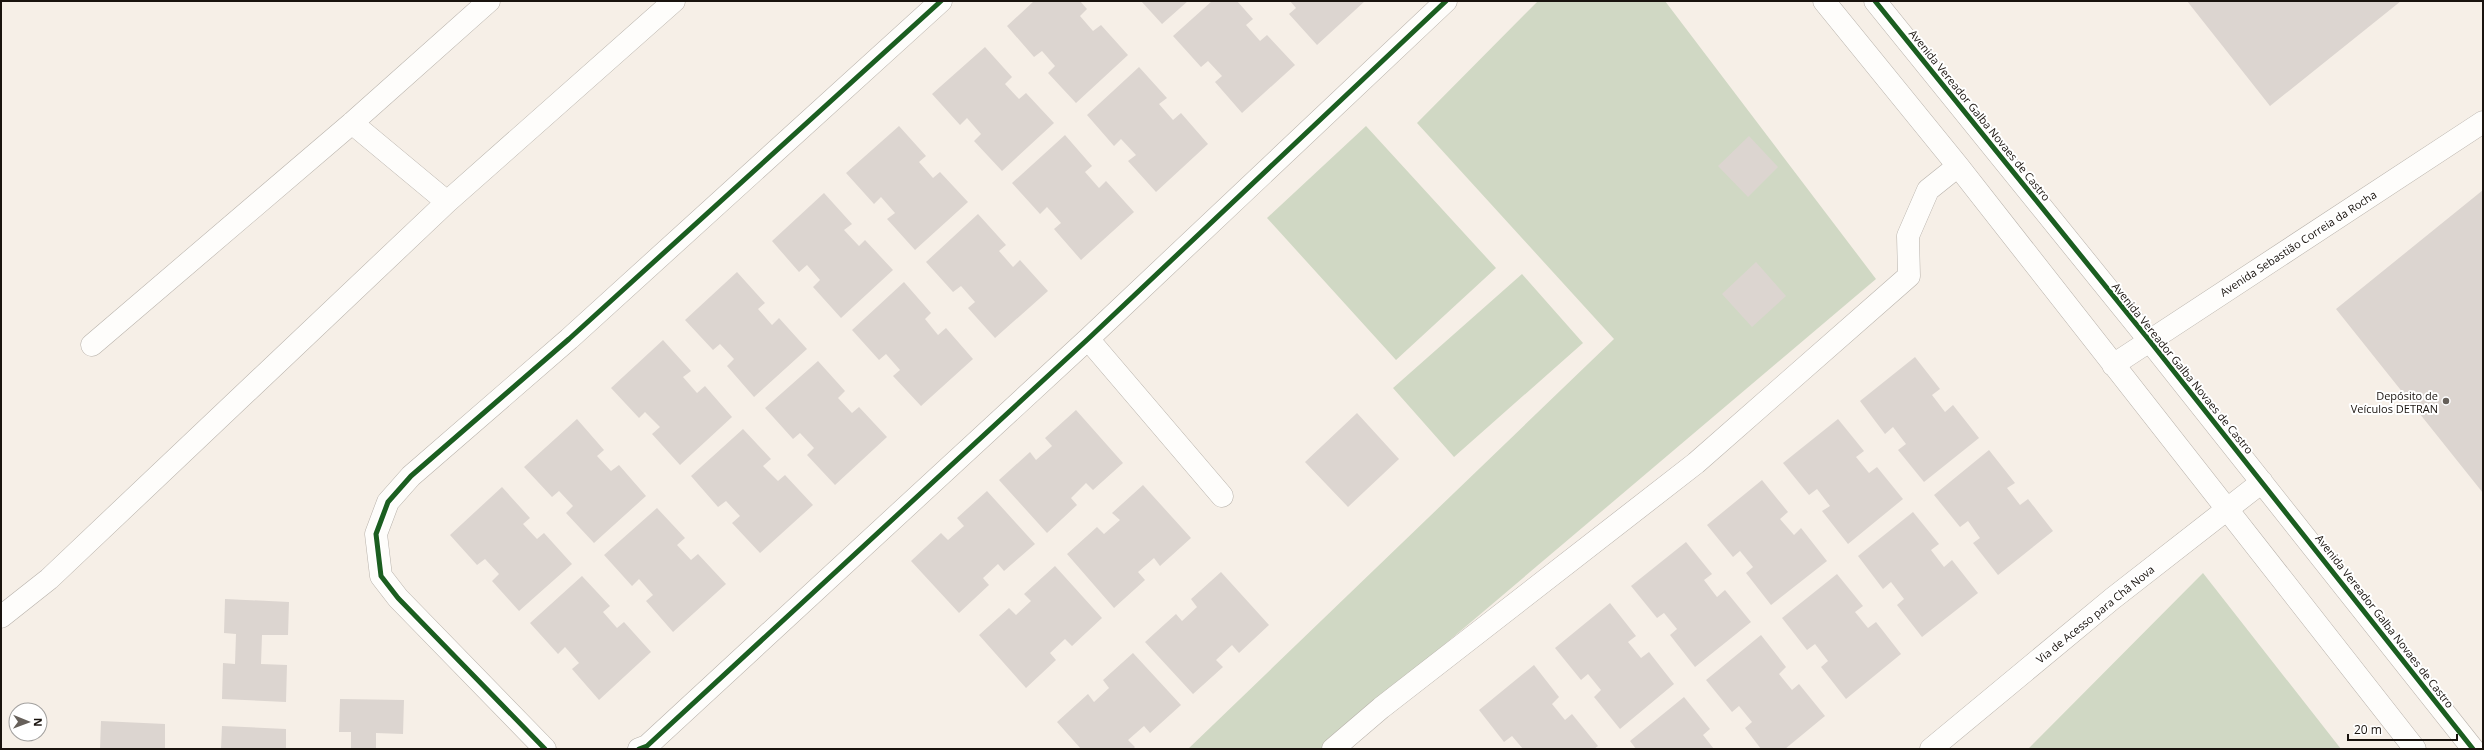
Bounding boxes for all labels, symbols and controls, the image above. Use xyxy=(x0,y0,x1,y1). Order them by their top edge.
street label: Avenida Vereador Galba Novaes de Castro xyxy=(1906,26,2054,204)
street label: Avenida Sebastião Correia da Rocha xyxy=(2217,187,2379,299)
street label: Avenida Vereador Galba Novaes de Castro xyxy=(2109,279,2257,457)
place label: Depósito de Veículos DETRAN xyxy=(2351,388,2438,416)
marker: Depósito de Veículos DETRAN xyxy=(2441,396,2451,406)
street label: Avenida Vereador Galba Novaes de Castro xyxy=(2312,531,2458,711)
street label: Via de Acesso para Chã Nova xyxy=(2033,562,2157,666)
north arrow xyxy=(8,702,48,742)
scale bar xyxy=(2348,716,2457,742)
text: N xyxy=(31,718,46,727)
text: 20 m xyxy=(2354,721,2382,738)

